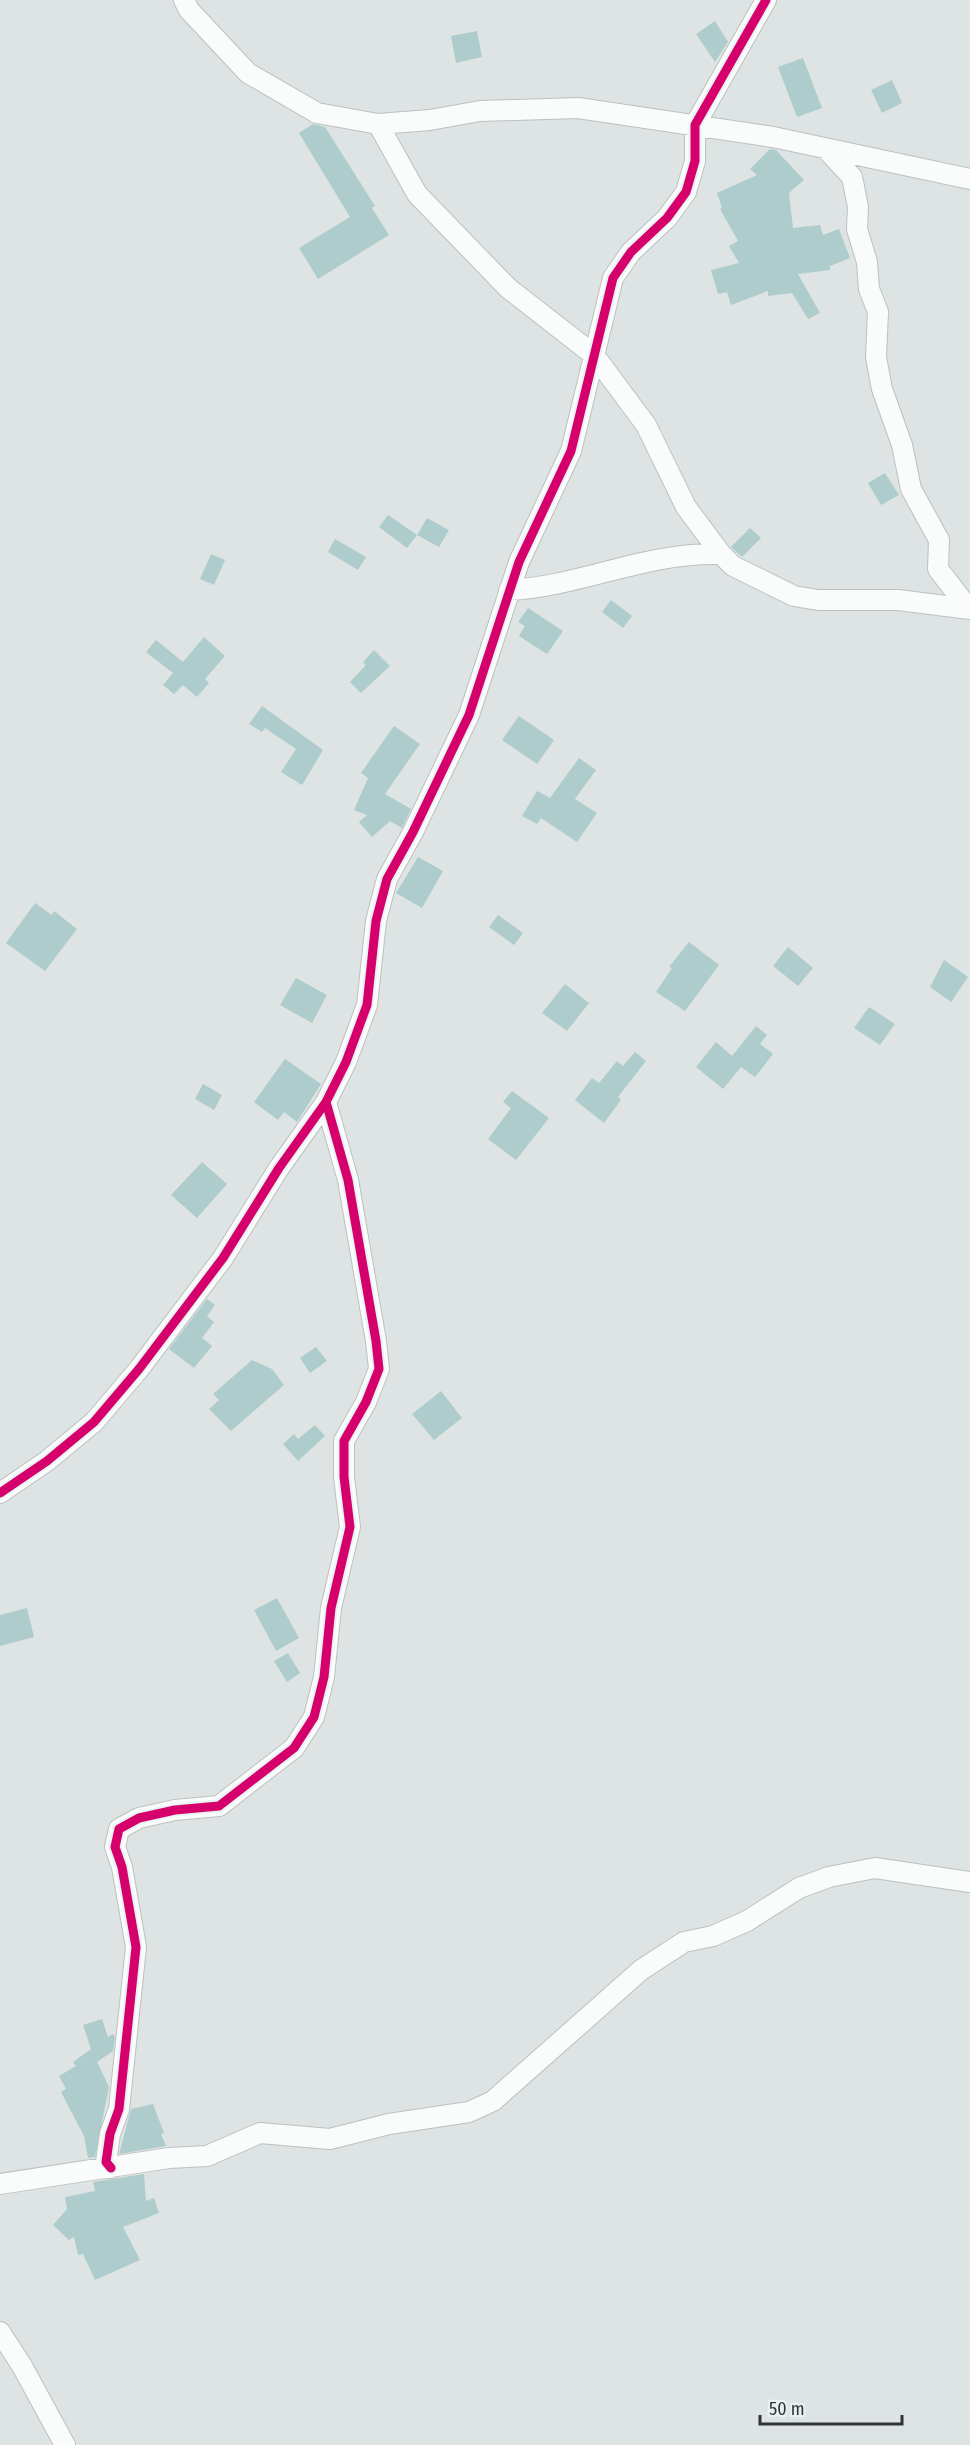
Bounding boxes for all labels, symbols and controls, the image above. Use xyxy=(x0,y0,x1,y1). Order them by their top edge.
scale bar xyxy=(760,2388,902,2426)
text: 50 m xyxy=(769,2398,805,2420)

